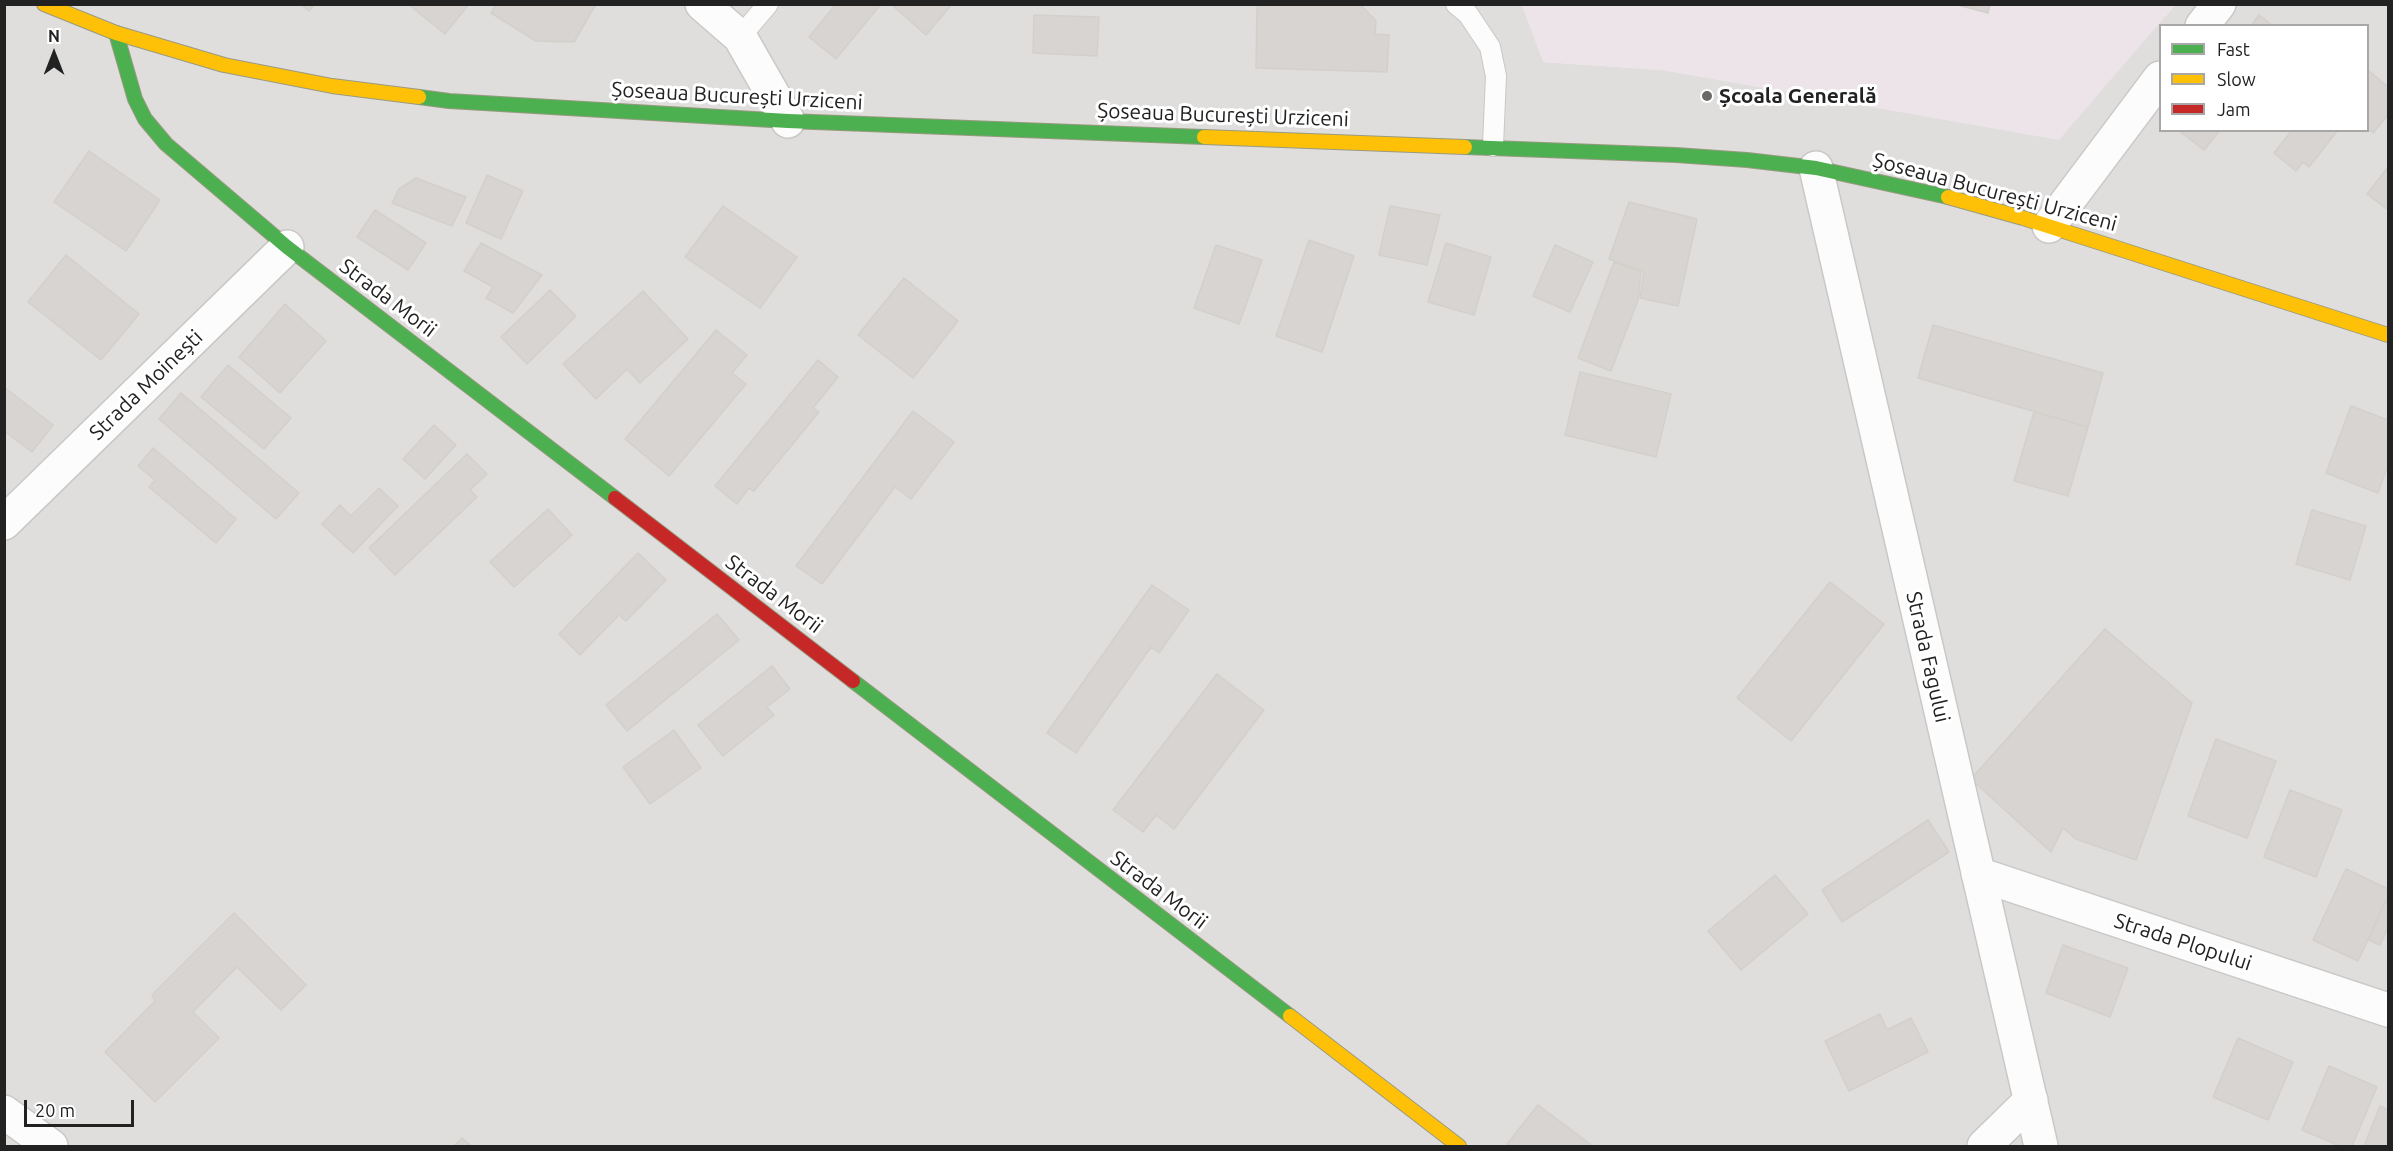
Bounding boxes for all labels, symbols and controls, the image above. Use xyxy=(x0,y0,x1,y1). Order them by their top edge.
north arrow xyxy=(24,24,84,84)
legend xyxy=(2159,24,2369,132)
text: N xyxy=(48,27,60,45)
text: Fast xyxy=(2217,39,2250,59)
text: Slow xyxy=(2217,69,2256,89)
street label: Șoseaua București Urziceni xyxy=(611,77,863,115)
place label: Școala Generală xyxy=(1719,83,1877,109)
marker: Școala Generală xyxy=(1700,89,1714,103)
street label: Șoseaua București Urziceni xyxy=(1097,98,1349,132)
text: Jam xyxy=(2217,99,2251,119)
street label: Șoseaua București Urziceni xyxy=(1870,147,2120,237)
street label: Strada Morii xyxy=(335,253,441,343)
street label: Strada Moinești xyxy=(84,325,208,445)
street label: Strada Morii xyxy=(721,549,827,639)
street label: Strada Fagului xyxy=(1901,589,1955,725)
street label: Strada Morii xyxy=(1106,845,1212,935)
street label: Strada Plopului xyxy=(2111,908,2255,976)
scale bar xyxy=(27,1088,136,1126)
text: 20 m xyxy=(35,1100,75,1120)

